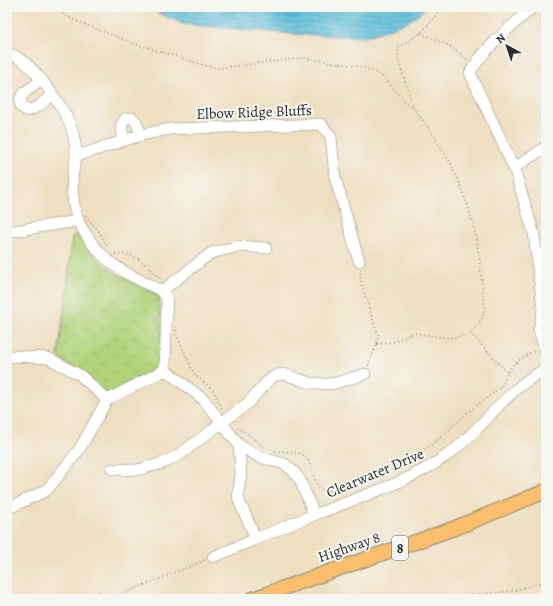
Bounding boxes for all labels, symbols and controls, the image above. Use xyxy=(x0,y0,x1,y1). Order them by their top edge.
north arrow xyxy=(487,26,527,66)
text: N xyxy=(493,30,509,47)
street label: Elbow Ridge Bluffs xyxy=(196,100,312,124)
street label: Clearwater Drive xyxy=(323,443,427,503)
street label: Highway 8 xyxy=(315,527,383,567)
road number: 8 xyxy=(392,536,408,560)

